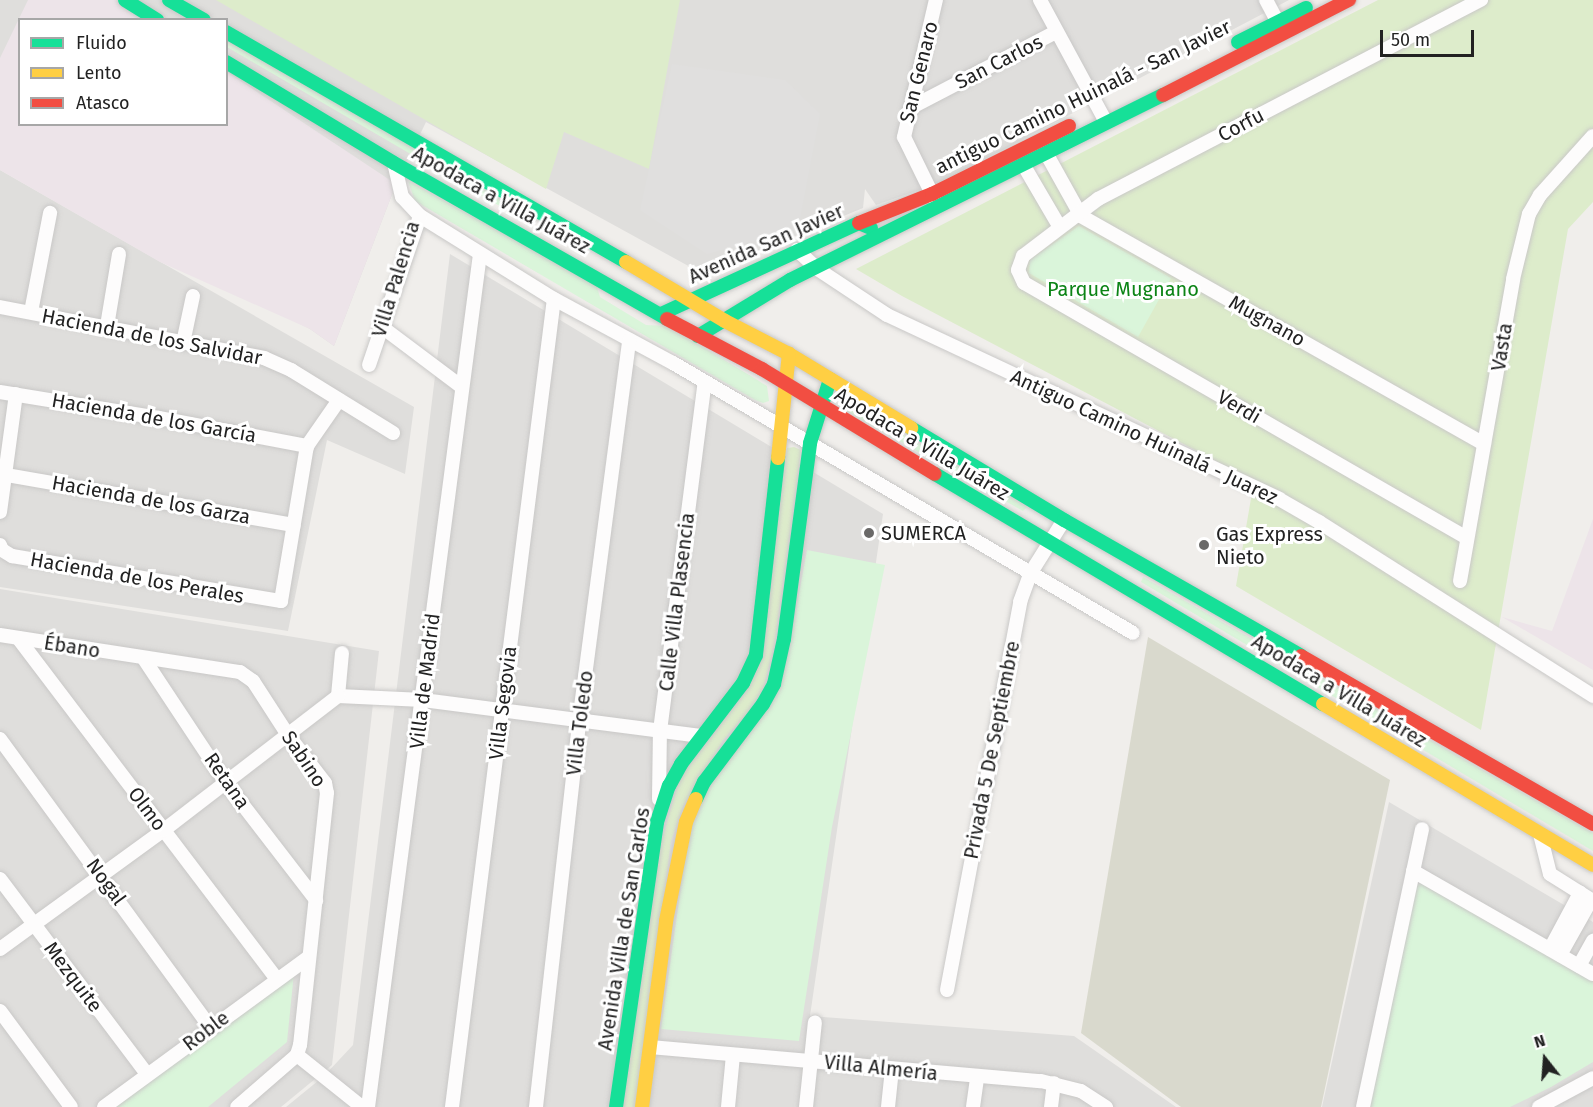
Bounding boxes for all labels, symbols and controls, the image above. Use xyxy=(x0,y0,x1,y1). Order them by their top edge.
street label: antiguo Camino Huinalá - San Javier xyxy=(931,15,1235,179)
legend xyxy=(18,18,228,126)
scale bar xyxy=(1383,18,1478,56)
street label: San Genaro xyxy=(895,19,943,125)
text: 50 m xyxy=(1391,29,1430,51)
street label: San Carlos xyxy=(951,30,1047,94)
text: Fluido xyxy=(76,32,127,54)
text: Lento xyxy=(76,62,122,84)
text: Atasco xyxy=(76,92,129,114)
street label: Corfu xyxy=(1214,103,1268,147)
street label: Apodaca a Villa Juárez xyxy=(408,141,594,259)
street label: Avenida San Javier xyxy=(685,199,847,289)
street label: Villa Palencia xyxy=(367,218,425,340)
park label: Parque Mugnano xyxy=(1047,277,1199,301)
street label: Mugnano xyxy=(1225,290,1309,352)
street label: Hacienda de los Salvidar xyxy=(40,304,264,370)
street label: Vasta xyxy=(1486,321,1518,373)
street label: Antiguo Camino Huinalá - Juarez xyxy=(1007,364,1281,510)
street label: Apodaca a Villa Juárez xyxy=(830,382,1014,506)
street label: Verdi xyxy=(1213,385,1265,429)
street label: Hacienda de los García xyxy=(50,388,258,448)
street label: Hacienda de los Garza xyxy=(50,471,252,529)
street label: Calle Villa Plasencia xyxy=(654,511,700,693)
place label: SUMERCA xyxy=(881,521,966,545)
place label: Gas Express Nieto xyxy=(1216,522,1323,569)
marker: SUMERCA xyxy=(862,526,876,540)
marker: Gas Express Nieto xyxy=(1197,538,1211,552)
street label: Hacienda de los Perales xyxy=(28,547,246,609)
street label: Villa de Madrid xyxy=(405,612,445,750)
street label: Apodaca a Villa Juárez xyxy=(1247,629,1431,753)
street label: Ébano xyxy=(42,631,102,663)
street label: Privada 5 De Septiembre xyxy=(959,639,1025,861)
street label: Villa Segovia xyxy=(484,645,522,761)
street label: Villa Toledo xyxy=(562,669,598,777)
street label: Sabino xyxy=(277,726,331,792)
street label: Retana xyxy=(199,748,255,814)
street label: Olmo xyxy=(123,782,171,836)
street label: Avenida Villa de San Carlos xyxy=(593,806,655,1052)
street label: Nogal xyxy=(81,854,131,910)
street label: Mezquite xyxy=(39,937,107,1017)
street label: Roble xyxy=(178,1006,234,1056)
north arrow xyxy=(1515,1029,1575,1089)
text: N xyxy=(1532,1031,1547,1052)
street label: Villa Almería xyxy=(823,1050,939,1086)

